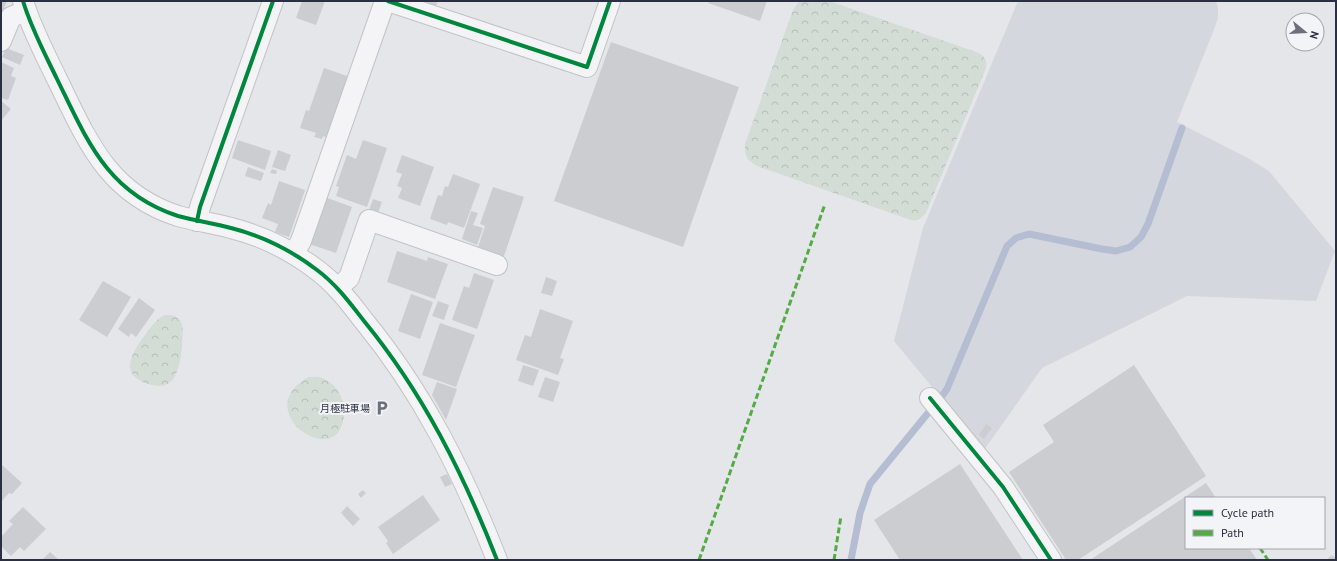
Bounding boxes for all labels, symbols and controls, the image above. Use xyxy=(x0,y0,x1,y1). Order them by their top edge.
north arrow xyxy=(1285,12,1325,52)
text: N xyxy=(1307,29,1322,41)
parking icon: 月極駐車場 xyxy=(373,399,391,417)
place label: 月極駐車場 xyxy=(320,402,370,415)
legend xyxy=(1185,497,1325,549)
text: Cycle path xyxy=(1221,505,1274,520)
text: Path xyxy=(1221,525,1244,540)

